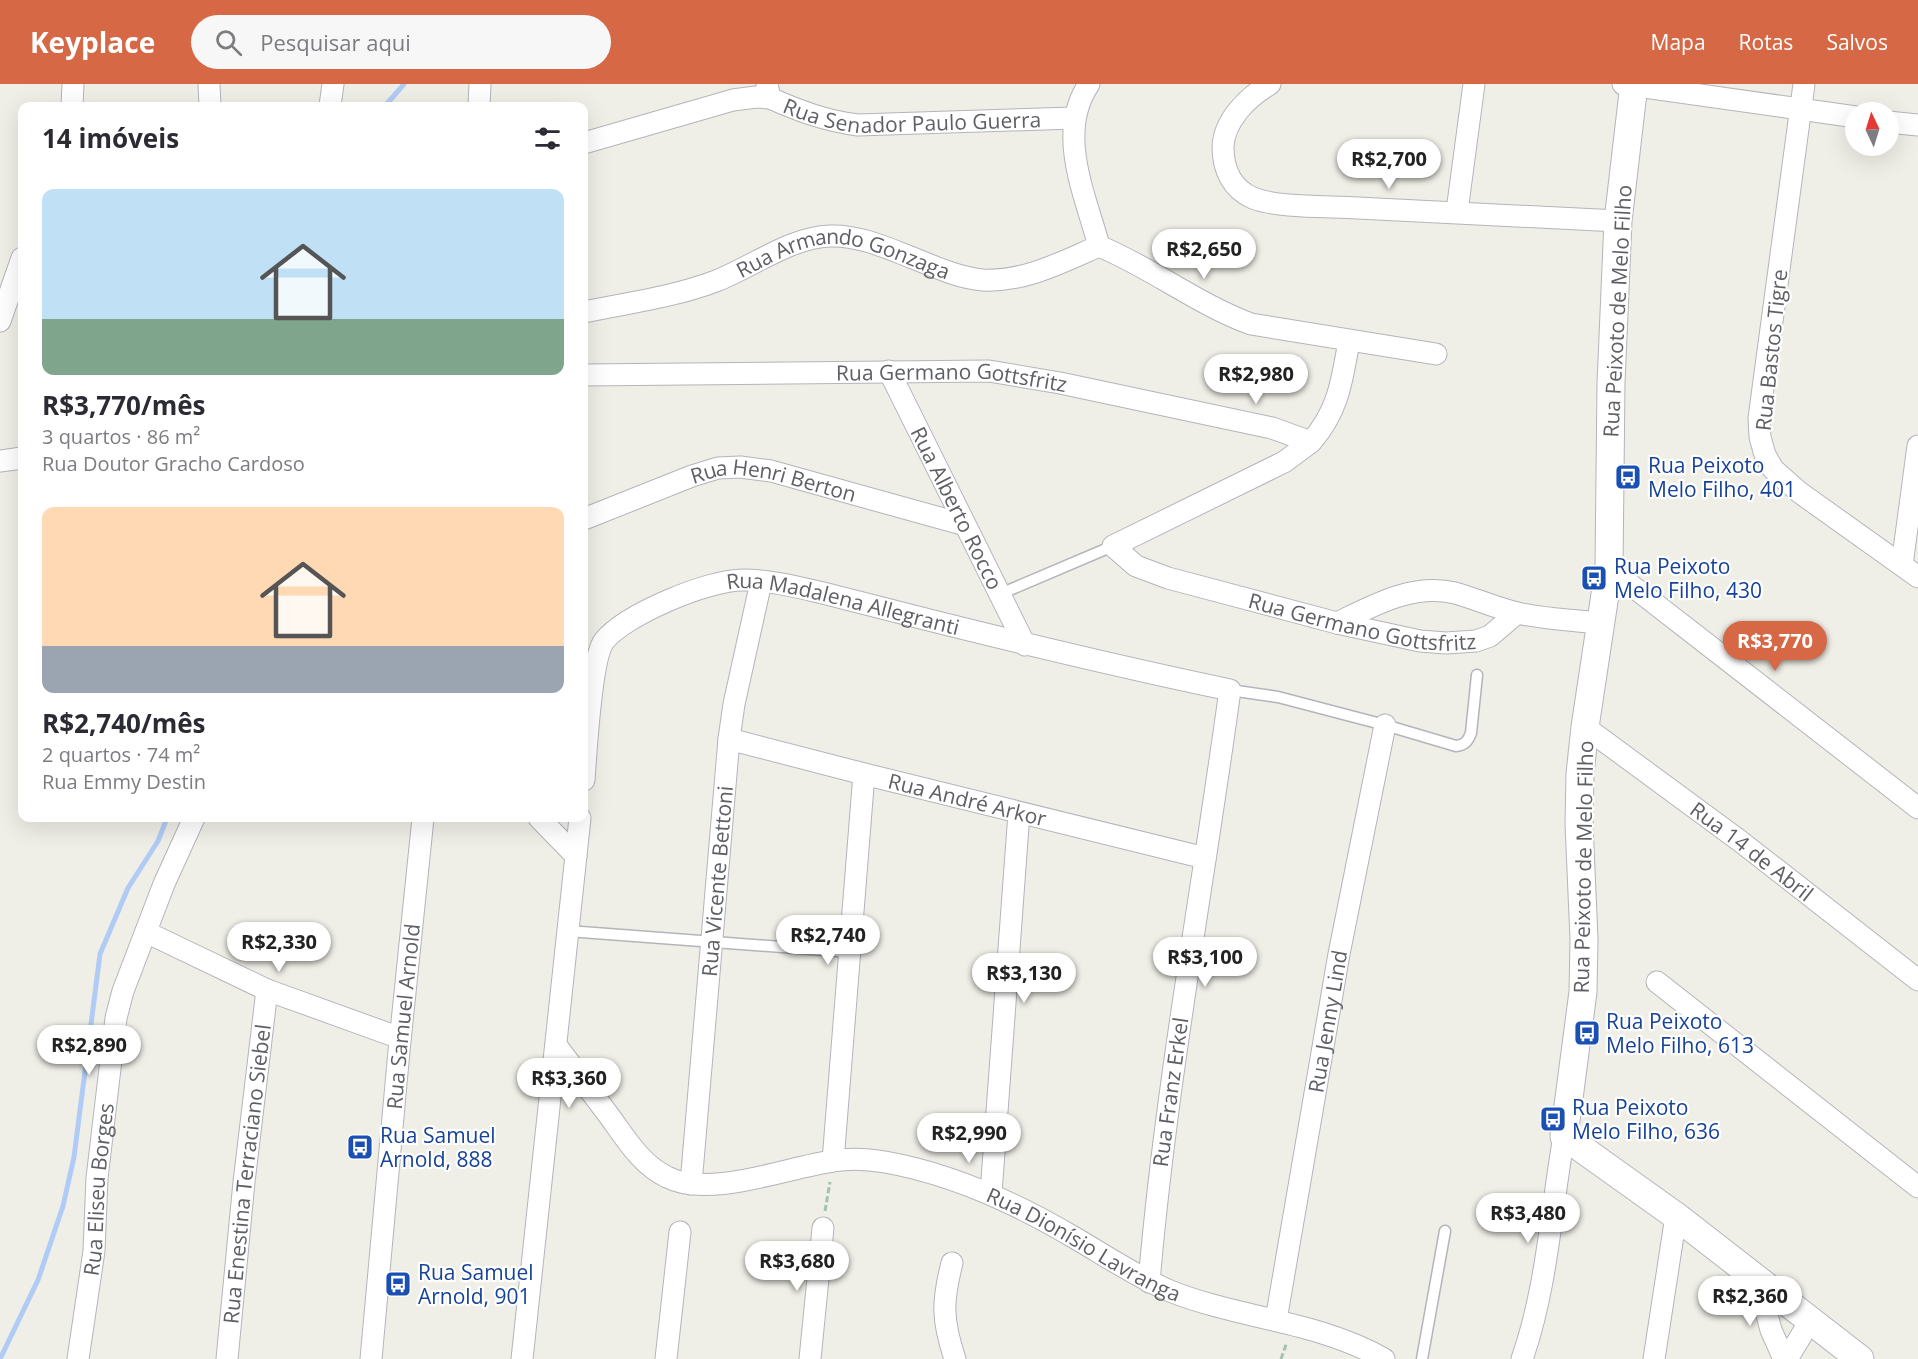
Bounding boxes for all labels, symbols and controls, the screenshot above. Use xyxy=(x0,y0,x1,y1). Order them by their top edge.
search box xyxy=(191,15,611,69)
text: Keyplace xyxy=(30,23,155,61)
icon: search xyxy=(212,26,245,59)
text: Pesquisar aqui xyxy=(260,27,411,57)
text: Mapa xyxy=(1651,28,1706,56)
text: Rotas xyxy=(1739,28,1793,56)
text: Salvos xyxy=(1826,28,1888,56)
street label: Rua Senador Paulo Guerra xyxy=(779,91,1042,139)
north arrow xyxy=(1845,102,1899,156)
map controls xyxy=(1845,102,1899,156)
text: 14 imóveis xyxy=(42,120,179,156)
icon: filters xyxy=(531,122,564,155)
pin: R$2,700 xyxy=(1334,139,1444,190)
text: R$2,700 xyxy=(1351,145,1427,172)
street label: Rua Peixoto de Melo Filho xyxy=(1596,184,1638,438)
text: Rua Armando Gonzaga xyxy=(731,222,954,285)
icon: home xyxy=(249,228,357,336)
pin: R$2,650 xyxy=(1149,229,1259,280)
text: R$2,650 xyxy=(1166,235,1242,262)
street label: Rua Armando Gonzaga xyxy=(729,263,955,289)
street label: Rua Bastos Tigre xyxy=(1749,268,1793,432)
pin: R$2,980 xyxy=(1201,354,1311,405)
street label: Rua Germano Gottsfritz xyxy=(836,357,1070,398)
text: R$2,980 xyxy=(1218,360,1294,387)
text: R$3,770/mês xyxy=(42,387,205,423)
street label: Rua Alberto Rocco xyxy=(905,422,1009,594)
text: 3 quartos · 86 m² xyxy=(42,423,200,450)
text: Rua Doutor Gracho Cardoso xyxy=(42,450,305,477)
place label: Rua Peixoto Melo Filho, 401 xyxy=(1648,451,1796,503)
street label: Rua Henri Berton xyxy=(687,452,860,508)
bus stop icon: Rua Peixoto Melo Filho, 401 xyxy=(1613,462,1643,492)
icon: home xyxy=(249,546,357,654)
place label: Rua Peixoto Melo Filho, 430 xyxy=(1614,552,1762,604)
bus stop icon: Rua Peixoto Melo Filho, 430 xyxy=(1579,563,1609,593)
street label: Rua Madalena Allegranti xyxy=(725,566,962,641)
street label: Rua Germano Gottsfritz xyxy=(1246,586,1477,657)
pin: R$3,770 xyxy=(1720,621,1830,672)
text: R$3,770 xyxy=(1737,627,1813,654)
text: R$2,740/mês xyxy=(42,705,205,741)
street label: Rua Peixoto de Melo Filho xyxy=(1567,740,1599,994)
text: 2 quartos · 74 m² xyxy=(42,741,200,768)
street label: Rua André Arkor xyxy=(885,767,1050,833)
text: Rua Emmy Destin xyxy=(42,768,206,795)
street label: Rua Vicente Bettoni xyxy=(695,784,739,978)
street label: Rua 14 de Abril xyxy=(1685,795,1819,907)
pin: R$2,740 xyxy=(773,915,883,966)
text: R$2,740 xyxy=(790,921,866,948)
pin: R$2,330 xyxy=(224,922,334,973)
street label: Rua Samuel Arnold xyxy=(380,922,426,1111)
text: R$2,330 xyxy=(241,928,317,955)
pin: R$3,100 xyxy=(1150,937,1260,988)
text: R$3,100 xyxy=(1167,943,1243,970)
street label: Rua Jenny Lind xyxy=(1301,948,1353,1095)
pin: R$3,130 xyxy=(969,953,1079,1004)
text: R$3,130 xyxy=(986,959,1062,986)
place label: Rua Peixoto Melo Filho, 613 xyxy=(1606,1007,1754,1059)
street label: Rua Franz Erkel xyxy=(1146,1015,1194,1169)
bus stop icon: Rua Peixoto Melo Filho, 613 xyxy=(1572,1018,1602,1048)
street label: Rua Enestina Terraciano Siebel xyxy=(216,1023,277,1325)
pin: R$2,890 xyxy=(34,1025,144,1076)
text: R$2,890 xyxy=(51,1031,127,1058)
pin: R$3,360 xyxy=(514,1058,624,1109)
text: R$3,360 xyxy=(531,1064,607,1091)
place label: Rua Peixoto Melo Filho, 636 xyxy=(1572,1093,1720,1145)
street label: Rua Eliseu Borges xyxy=(76,1101,120,1278)
bus stop icon: Rua Peixoto Melo Filho, 636 xyxy=(1538,1104,1568,1134)
pin: R$2,990 xyxy=(914,1113,1024,1164)
text: R$2,990 xyxy=(931,1119,1007,1146)
place label: Rua Samuel Arnold, 888 xyxy=(380,1121,496,1173)
bus stop icon: Rua Samuel Arnold, 888 xyxy=(345,1132,375,1162)
street label: Rua Dionísio Lavranga xyxy=(982,1180,1185,1308)
pin: R$3,480 xyxy=(1473,1193,1583,1244)
text: R$3,480 xyxy=(1490,1199,1566,1226)
pin: R$3,680 xyxy=(742,1241,852,1292)
text: R$3,680 xyxy=(759,1247,835,1274)
place label: Rua Samuel Arnold, 901 xyxy=(418,1258,534,1310)
bus stop icon: Rua Samuel Arnold, 901 xyxy=(383,1269,413,1299)
pin: R$2,360 xyxy=(1695,1276,1805,1327)
text: R$2,360 xyxy=(1712,1282,1788,1309)

